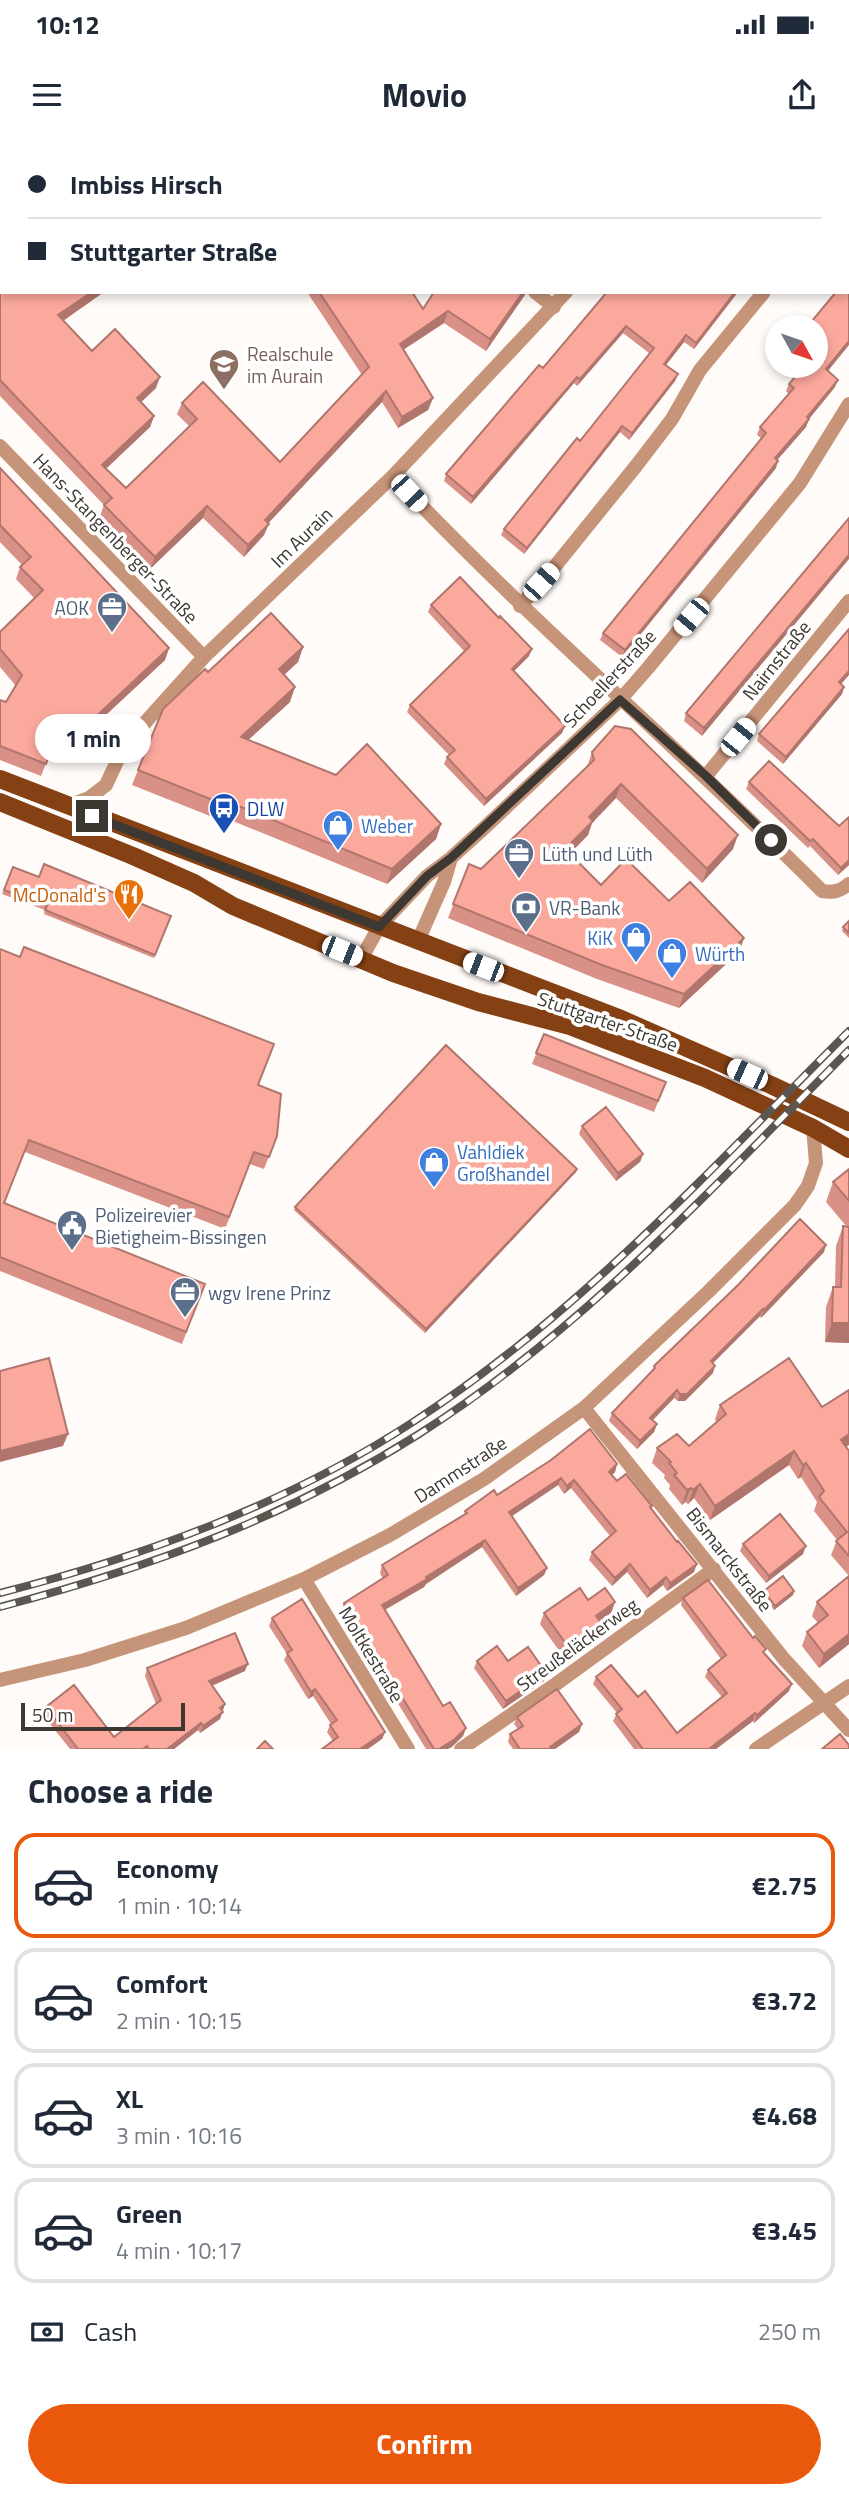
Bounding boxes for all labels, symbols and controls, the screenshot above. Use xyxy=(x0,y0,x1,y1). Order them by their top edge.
text: 10:12 xyxy=(35,5,100,44)
text: Movio xyxy=(382,71,467,119)
icon: menu xyxy=(28,76,66,114)
icon: share xyxy=(783,76,821,114)
text: Imbiss Hirsch xyxy=(70,165,223,204)
text: Stuttgarter Straße xyxy=(70,232,277,271)
north arrow xyxy=(765,315,828,378)
map controls xyxy=(765,315,828,378)
place label: Realschule im Aurain xyxy=(247,339,333,390)
school or university icon: Realschule im Aurain xyxy=(207,347,241,391)
street label: Hans-Stangenberger-Straße xyxy=(27,446,205,630)
car xyxy=(387,470,432,516)
street label: Im Aurain xyxy=(263,500,339,574)
car xyxy=(520,559,563,605)
office icon: AOK xyxy=(95,590,129,634)
place label: AOK xyxy=(55,593,89,622)
car xyxy=(670,594,713,640)
street label: Nairnstraße xyxy=(735,614,817,706)
street label: Schoellerstraße xyxy=(556,622,662,734)
callout: 1 min xyxy=(34,714,150,764)
car xyxy=(717,714,760,760)
text: 1 min xyxy=(65,721,121,756)
bus stop icon: DLW xyxy=(207,791,241,835)
place label: DLW xyxy=(247,794,285,823)
route end xyxy=(76,800,108,832)
shop icon: Weber xyxy=(321,808,355,852)
place label: Weber xyxy=(361,811,414,840)
route start xyxy=(755,824,787,856)
office icon: Lüth und Lüth xyxy=(502,836,536,880)
place label: Lüth und Lüth xyxy=(542,839,653,868)
restaurant icon: McDonald's xyxy=(112,877,146,921)
place label: McDonald's xyxy=(13,880,106,909)
bank icon: VR-Bank xyxy=(509,890,543,934)
place label: VR-Bank xyxy=(549,893,620,922)
shop icon: KiK xyxy=(619,920,653,964)
place label: KiK xyxy=(587,923,613,952)
car xyxy=(319,933,366,969)
shop icon: Würth xyxy=(655,936,689,980)
place label: Würth xyxy=(695,939,745,968)
car xyxy=(460,950,507,984)
street label: Stuttgarter Straße xyxy=(534,983,682,1059)
car xyxy=(724,1056,771,1092)
place label: Vahldiek Großhandel xyxy=(457,1137,550,1188)
shop icon: Vahldiek Großhandel xyxy=(417,1145,451,1189)
place label: Polizeirevier Bietigheim-Bissingen xyxy=(95,1200,267,1251)
public building icon: Polizeirevier Bietigheim-Bissingen xyxy=(55,1208,89,1252)
office icon: wgv Irene Prinz xyxy=(168,1275,202,1319)
place label: wgv Irene Prinz xyxy=(208,1278,331,1307)
street label: Dammstraße xyxy=(408,1428,512,1510)
street label: Bismarckstraße xyxy=(680,1500,780,1618)
street label: Streußeläckerweg xyxy=(510,1590,644,1698)
street label: Moltkestraße xyxy=(332,1600,412,1708)
scale bar xyxy=(21,1700,186,1732)
text: 50 m xyxy=(32,1700,73,1729)
text: Choose a ride xyxy=(28,1767,213,1815)
text: Economy xyxy=(116,1849,218,1888)
icon: car xyxy=(32,1854,95,1917)
text: €2.75 xyxy=(752,1866,817,1905)
text: 1 min · 10:14 xyxy=(116,1888,242,1923)
text: Comfort xyxy=(116,1964,208,2003)
icon: car xyxy=(32,1969,95,2032)
text: €3.72 xyxy=(752,1981,817,2020)
text: 2 min · 10:15 xyxy=(116,2003,242,2038)
text: XL xyxy=(116,2079,143,2118)
icon: car xyxy=(32,2084,95,2147)
text: €4.68 xyxy=(752,2096,817,2135)
text: 3 min · 10:16 xyxy=(116,2118,242,2153)
text: Green xyxy=(116,2194,182,2233)
icon: car xyxy=(32,2199,95,2262)
text: €3.45 xyxy=(752,2211,817,2250)
text: 4 min · 10:17 xyxy=(116,2233,242,2268)
text: Cash xyxy=(84,2312,137,2351)
icon: cash xyxy=(28,2313,66,2351)
text: 250 m xyxy=(758,2314,821,2349)
button: Confirm xyxy=(28,2404,821,2484)

